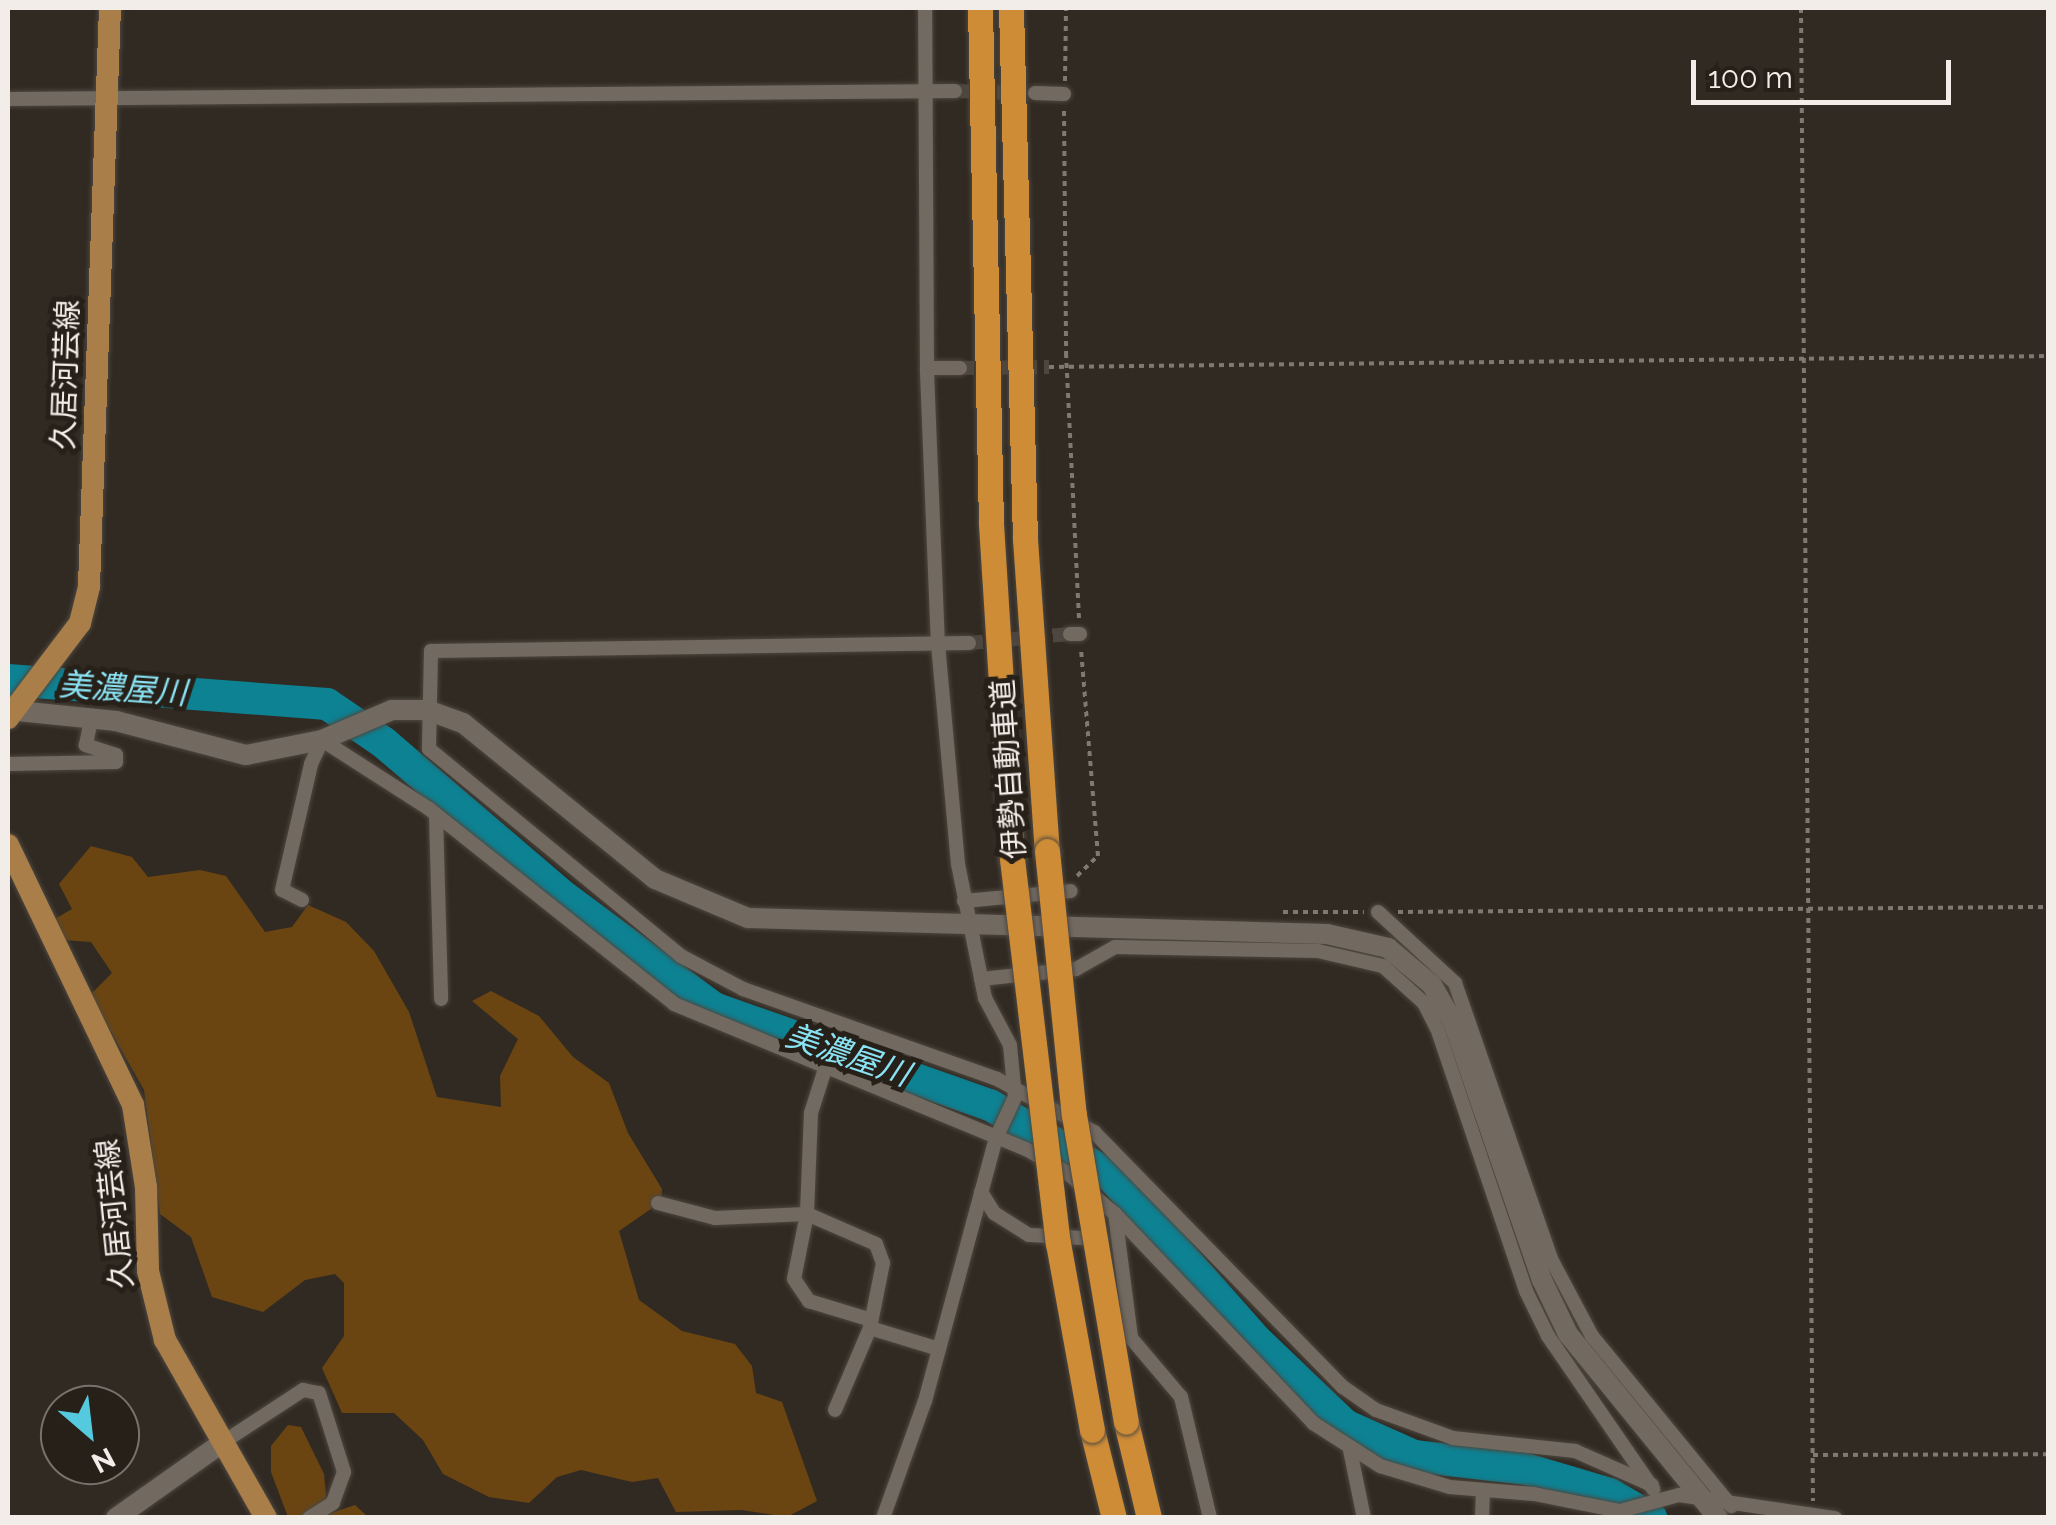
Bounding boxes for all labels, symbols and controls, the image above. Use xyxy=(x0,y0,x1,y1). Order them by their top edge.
scale bar xyxy=(1696,40,1956,102)
text: 100 m xyxy=(1708,60,1793,95)
street label: 久居河芸線 xyxy=(45,299,87,451)
water label: 美濃屋川 xyxy=(58,665,188,713)
street label: 伊勢自動車道 xyxy=(985,678,1033,860)
water label: 美濃屋川 xyxy=(781,1016,915,1094)
street label: 久居河芸線 xyxy=(89,1138,141,1290)
north arrow xyxy=(40,1385,140,1485)
text: N xyxy=(86,1441,121,1480)

